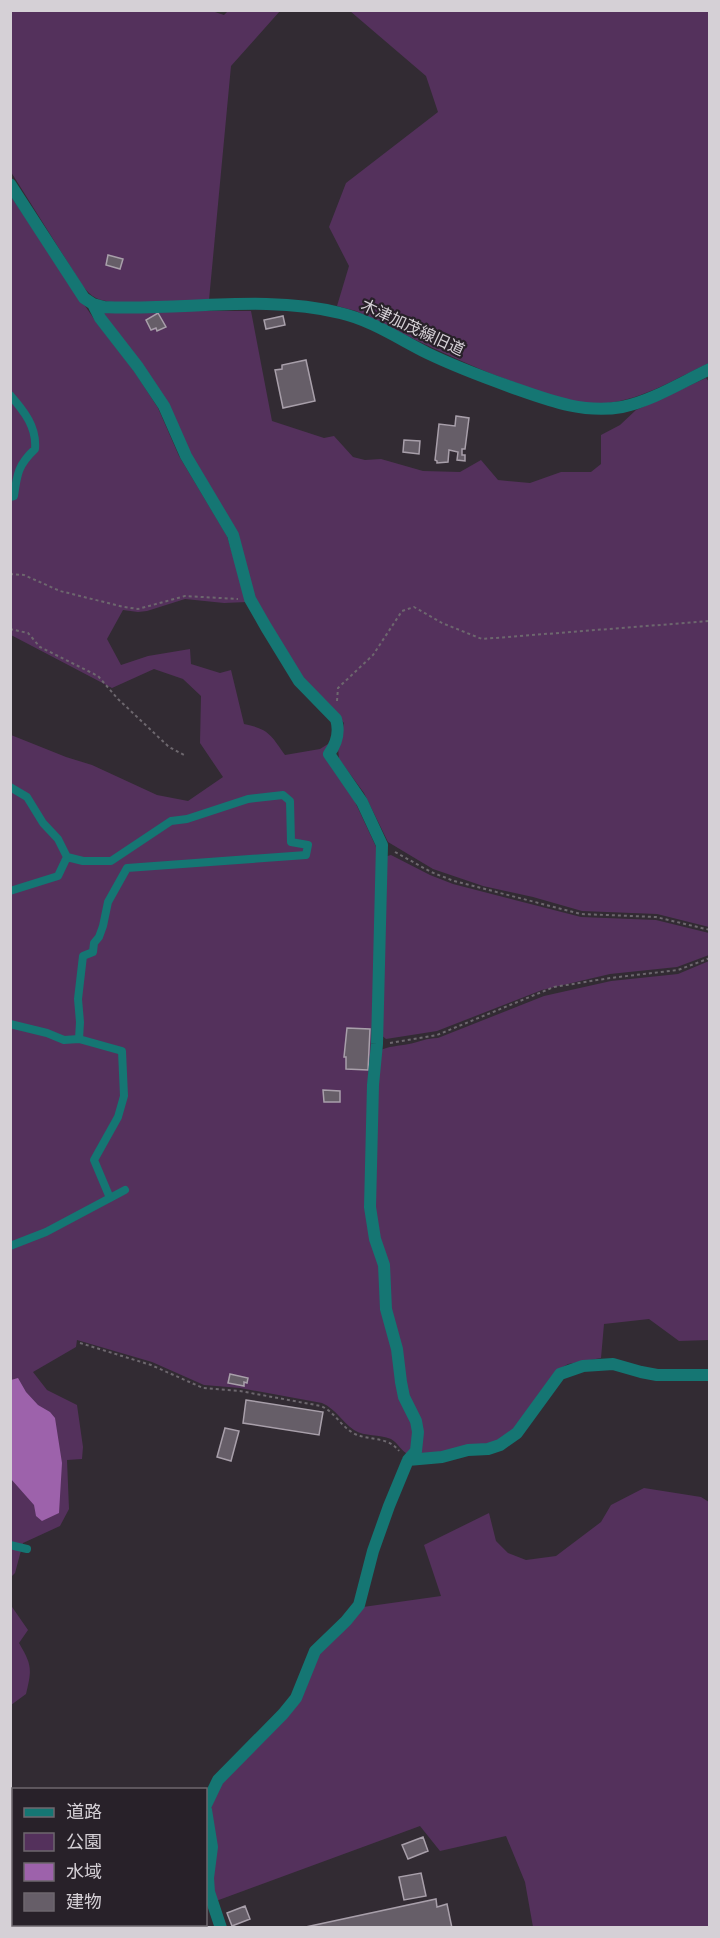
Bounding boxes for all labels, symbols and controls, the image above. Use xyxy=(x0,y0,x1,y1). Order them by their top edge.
street label: 木津加茂線旧道 xyxy=(358,294,468,360)
legend xyxy=(12,1788,207,1926)
text: 道路 xyxy=(66,1800,102,1823)
text: 公園 xyxy=(66,1830,102,1853)
text: 水域 xyxy=(66,1860,102,1883)
text: 建物 xyxy=(66,1890,102,1913)

